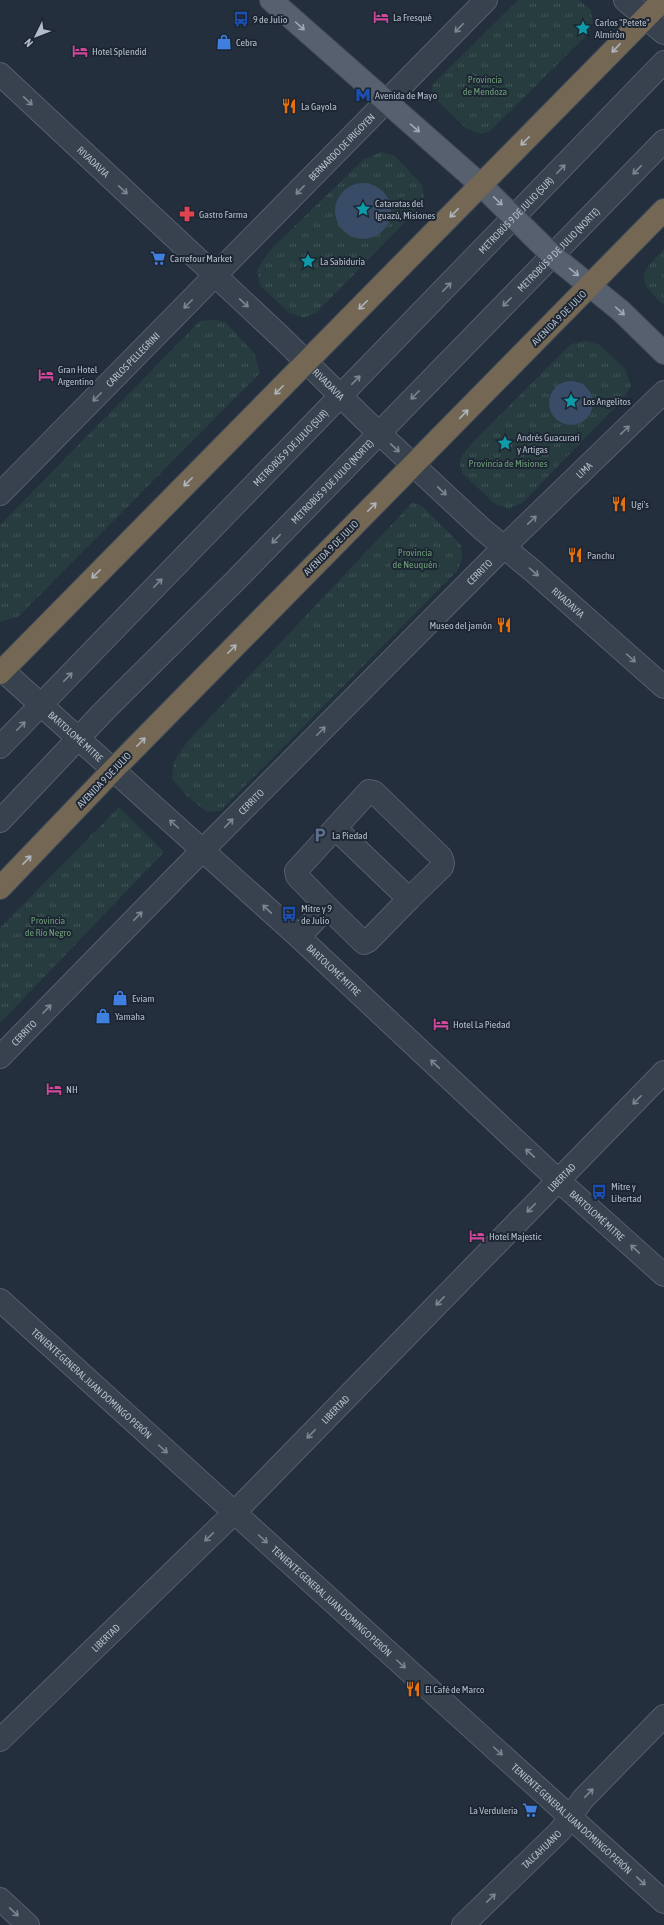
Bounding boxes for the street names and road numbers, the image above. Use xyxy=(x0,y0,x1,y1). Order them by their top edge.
street label: BERNARDO DE IRIGOYEN xyxy=(306,111,377,183)
street label: RIVADAVIA xyxy=(75,144,112,179)
street label: METROBÚS 9 DE JULIO (SUR) xyxy=(476,174,555,256)
street label: METROBÚS 9 DE JULIO (NORTE) xyxy=(515,205,602,294)
street label: AVENIDA 9 DE JULIO xyxy=(529,288,589,348)
street label: CARLOS PELLEGRINI xyxy=(103,330,162,389)
street label: RIVADAVIA xyxy=(311,366,347,402)
street label: METROBÚS 9 DE JULIO (SUR) xyxy=(251,407,330,488)
street label: METROBÚS 9 DE JULIO (NORTE) xyxy=(289,437,375,526)
street label: LIMA xyxy=(573,459,594,480)
street label: AVENIDA 9 DE JULIO xyxy=(301,518,361,578)
street label: CERRITO xyxy=(464,557,494,587)
street label: RIVADAVIA xyxy=(550,585,587,620)
street label: BARTOLOMÉ MITRE xyxy=(46,709,106,764)
street label: AVENIDA 9 DE JULIO xyxy=(75,750,133,810)
street label: CERRITO xyxy=(236,787,266,817)
street label: BARTOLOMÉ MITRE xyxy=(305,942,363,998)
street label: CERRITO xyxy=(9,1018,39,1048)
street label: LIBERTAD xyxy=(545,1161,578,1194)
street label: BARTOLOMÉ MITRE xyxy=(568,1188,627,1243)
street label: TENIENTE GENERAL JUAN DOMINGO PERÓN xyxy=(29,1326,154,1441)
street label: LIBERTAD xyxy=(319,1393,352,1426)
street label: TENIENTE GENERAL JUAN DOMINGO PERÓN xyxy=(269,1544,394,1658)
street label: LIBERTAD xyxy=(89,1621,122,1654)
street label: TENIENTE GENERAL JUAN DOMINGO PERÓN xyxy=(510,1761,634,1876)
street label: TALCAHUANO xyxy=(519,1828,563,1871)

